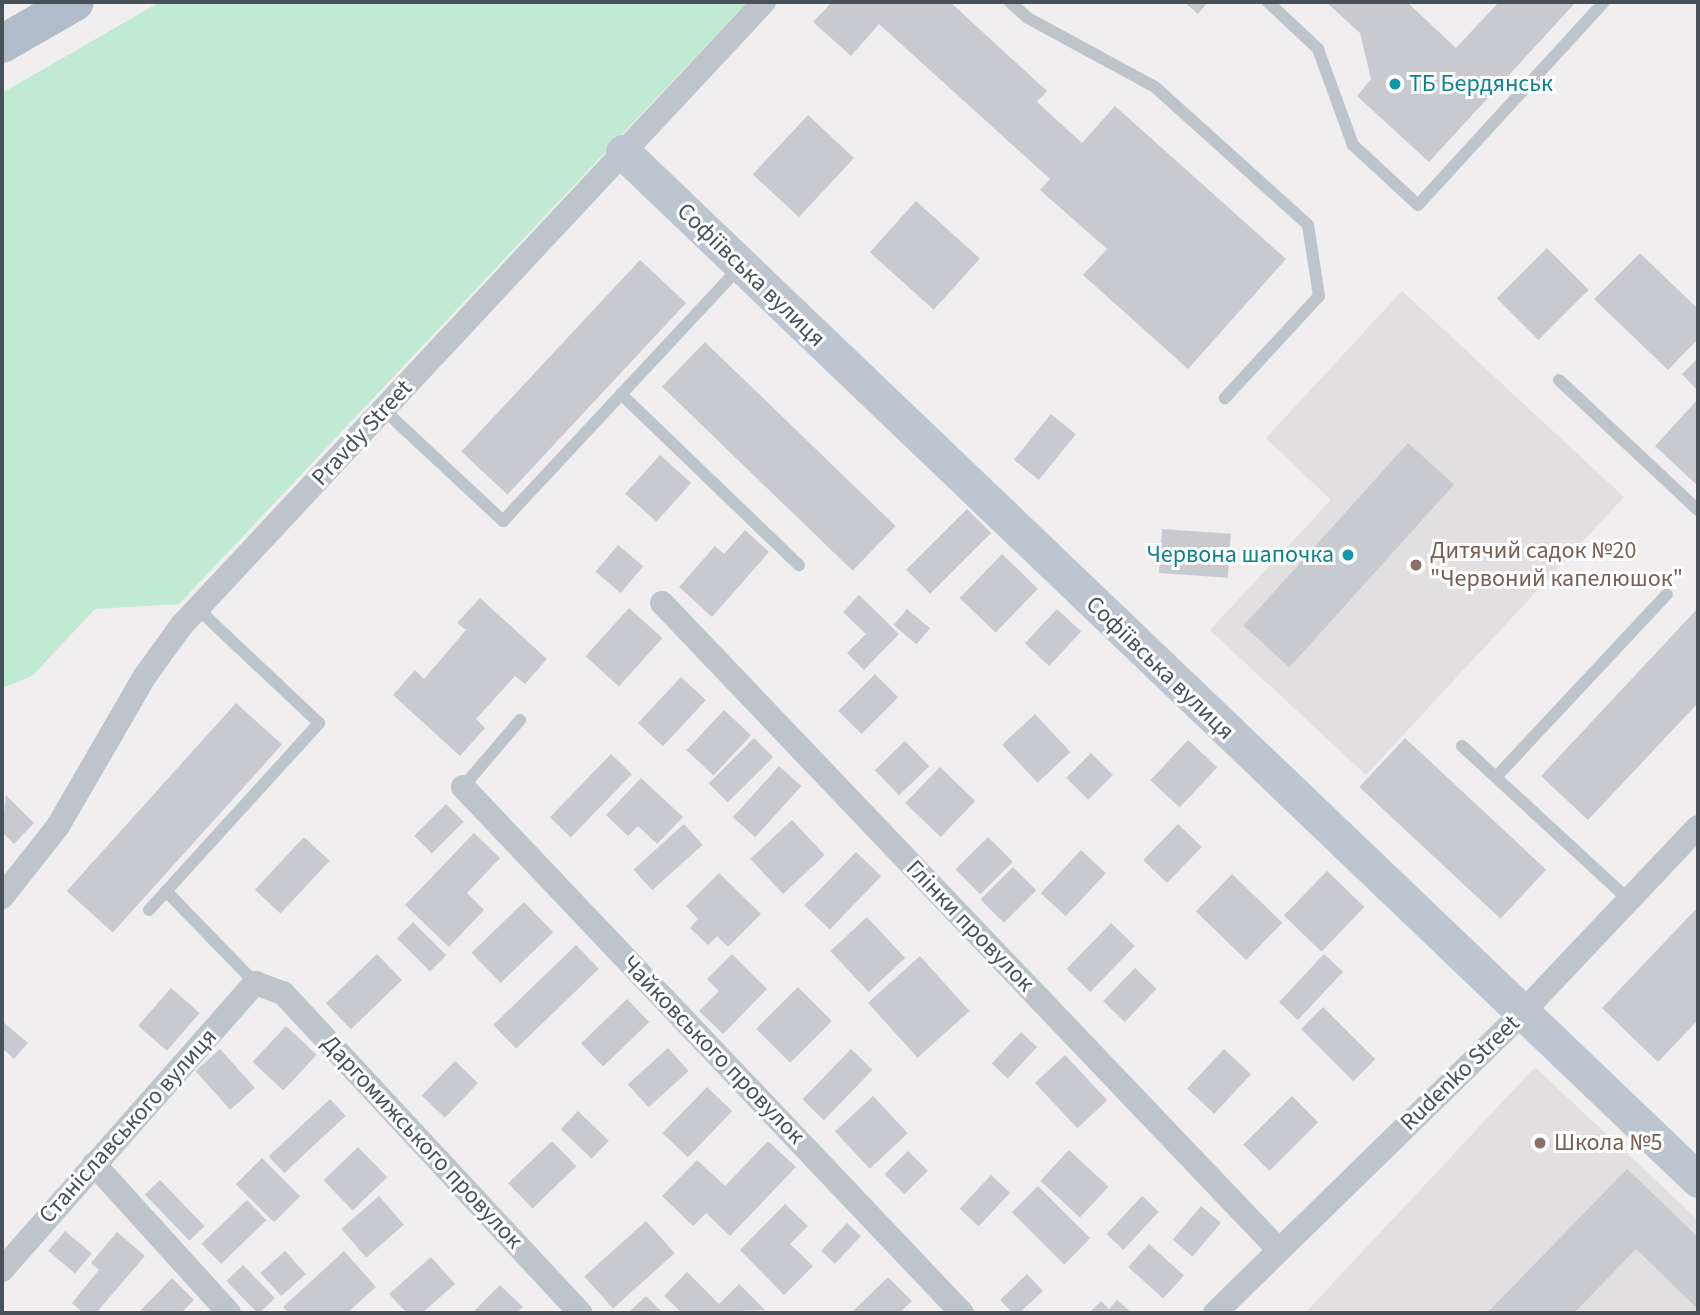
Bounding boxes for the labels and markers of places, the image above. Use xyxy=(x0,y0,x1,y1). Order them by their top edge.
place label: ТБ Бердянськ xyxy=(1409,70,1553,98)
marker: ТБ Бердянськ xyxy=(1387,76,1403,92)
place label: Дитячий садок №20 "Червоний капелюшок" xyxy=(1430,537,1683,593)
place label: Червона шапочка xyxy=(1146,541,1334,569)
marker: Червона шапочка xyxy=(1340,547,1356,563)
marker: Дитячий садок №20 "Червоний капелюшок" xyxy=(1408,557,1424,573)
place label: Школа №5 xyxy=(1554,1129,1663,1157)
marker: Школа №5 xyxy=(1532,1135,1548,1151)

